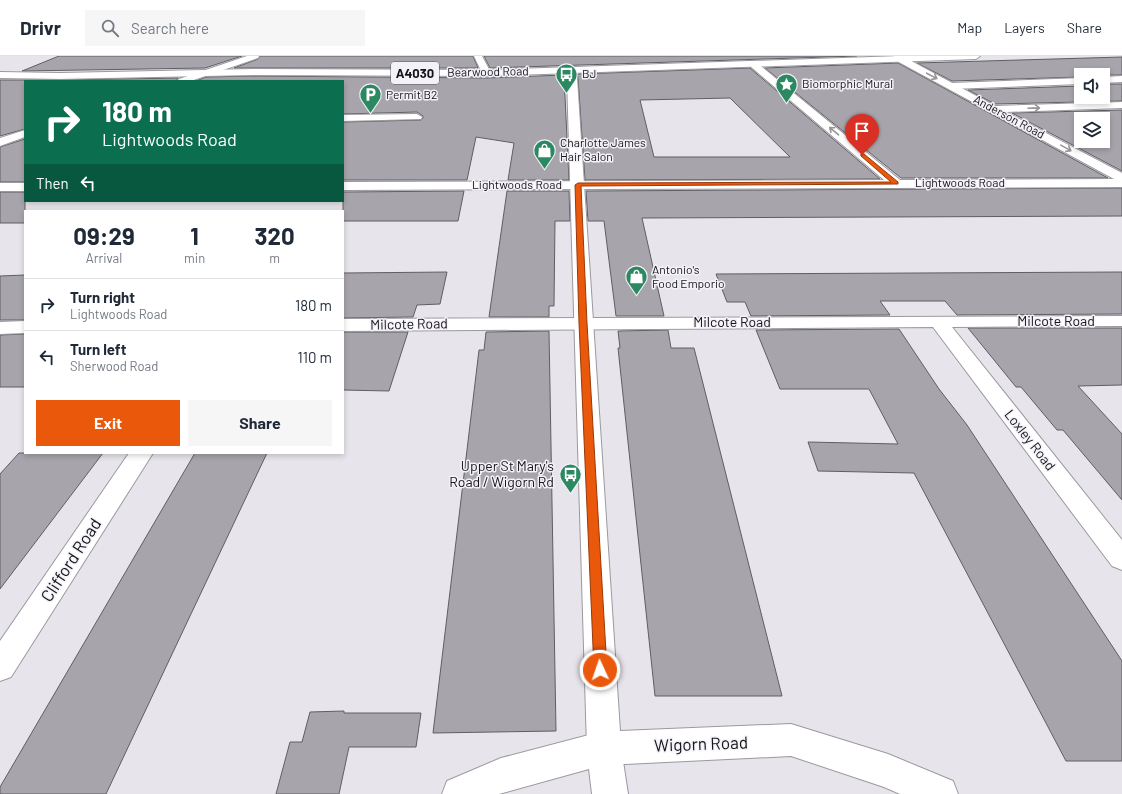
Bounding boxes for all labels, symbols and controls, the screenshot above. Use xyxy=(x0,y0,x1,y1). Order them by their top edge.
search box xyxy=(85,10,365,46)
text: Drivr xyxy=(20,16,61,39)
icon: search xyxy=(99,17,121,39)
text: Search here xyxy=(131,19,209,37)
text: Map xyxy=(957,19,982,36)
text: Layers xyxy=(1004,19,1045,36)
text: Share xyxy=(1067,19,1102,36)
bus stop icon: BJ xyxy=(553,61,579,94)
road number: A4030 xyxy=(391,62,439,84)
street label: Bearwood Road xyxy=(447,63,529,79)
place label: BJ xyxy=(582,66,596,80)
map controls xyxy=(1074,68,1110,148)
button: sound xyxy=(1074,68,1110,104)
place icon: Biomorphic Mural xyxy=(774,71,800,104)
one-way arrow xyxy=(926,73,938,80)
place label: Biomorphic Mural xyxy=(802,76,893,90)
parking icon: Permit B2 xyxy=(357,82,383,115)
place label: Permit B2 xyxy=(386,87,437,101)
street label: Anderson Road xyxy=(971,91,1047,141)
text: 180 m xyxy=(102,94,172,128)
icon: right xyxy=(36,96,88,148)
one-way arrow xyxy=(1027,104,1040,112)
button: layers xyxy=(1074,112,1110,148)
pin xyxy=(845,114,879,155)
icon: arrive xyxy=(851,120,873,142)
one-way arrow xyxy=(828,127,839,136)
text: Lightwoods Road xyxy=(102,128,237,150)
place label: Charlotte James Hair Salon xyxy=(560,135,646,163)
shop icon: Charlotte James Hair Salon xyxy=(532,137,558,170)
one-way arrow xyxy=(1060,144,1072,152)
icon: left xyxy=(77,172,99,194)
text: Then xyxy=(36,174,69,192)
street label: Lightwoods Road xyxy=(915,175,1005,189)
street label: Lightwoods Road xyxy=(472,177,562,191)
text: 09:29 xyxy=(73,221,135,250)
text: 1 xyxy=(190,221,199,250)
text: 320 xyxy=(255,221,295,250)
text: Arrival xyxy=(86,250,122,266)
text: min xyxy=(184,250,205,266)
text: m xyxy=(269,250,280,266)
place label: Antonio's Food Emporio xyxy=(652,262,725,290)
shop icon: Antonio's Food Emporio xyxy=(624,264,650,297)
text: Turn right xyxy=(70,288,135,306)
icon: right xyxy=(36,294,58,316)
text: 180 m xyxy=(295,296,332,314)
text: Lightwoods Road xyxy=(70,306,167,322)
street label: Milcote Road xyxy=(1017,312,1095,329)
street label: Milcote Road xyxy=(693,313,771,330)
street label: Milcote Road xyxy=(370,314,448,333)
text: Turn left xyxy=(70,340,126,358)
icon: left xyxy=(36,346,58,368)
text: 110 m xyxy=(298,348,332,366)
text: Sherwood Road xyxy=(70,358,158,374)
button: Exit xyxy=(36,400,180,446)
button: Share xyxy=(188,400,332,446)
street label: Loxley Road xyxy=(1001,406,1060,474)
place label: Upper St Mary's Road / Wigorn Rd xyxy=(449,457,554,490)
bus stop icon: Upper St Mary's Road / Wigorn Rd xyxy=(557,461,583,494)
street label: Clifford Road xyxy=(36,514,105,605)
position arrow xyxy=(579,649,621,691)
street label: Wigorn Road xyxy=(654,731,748,755)

